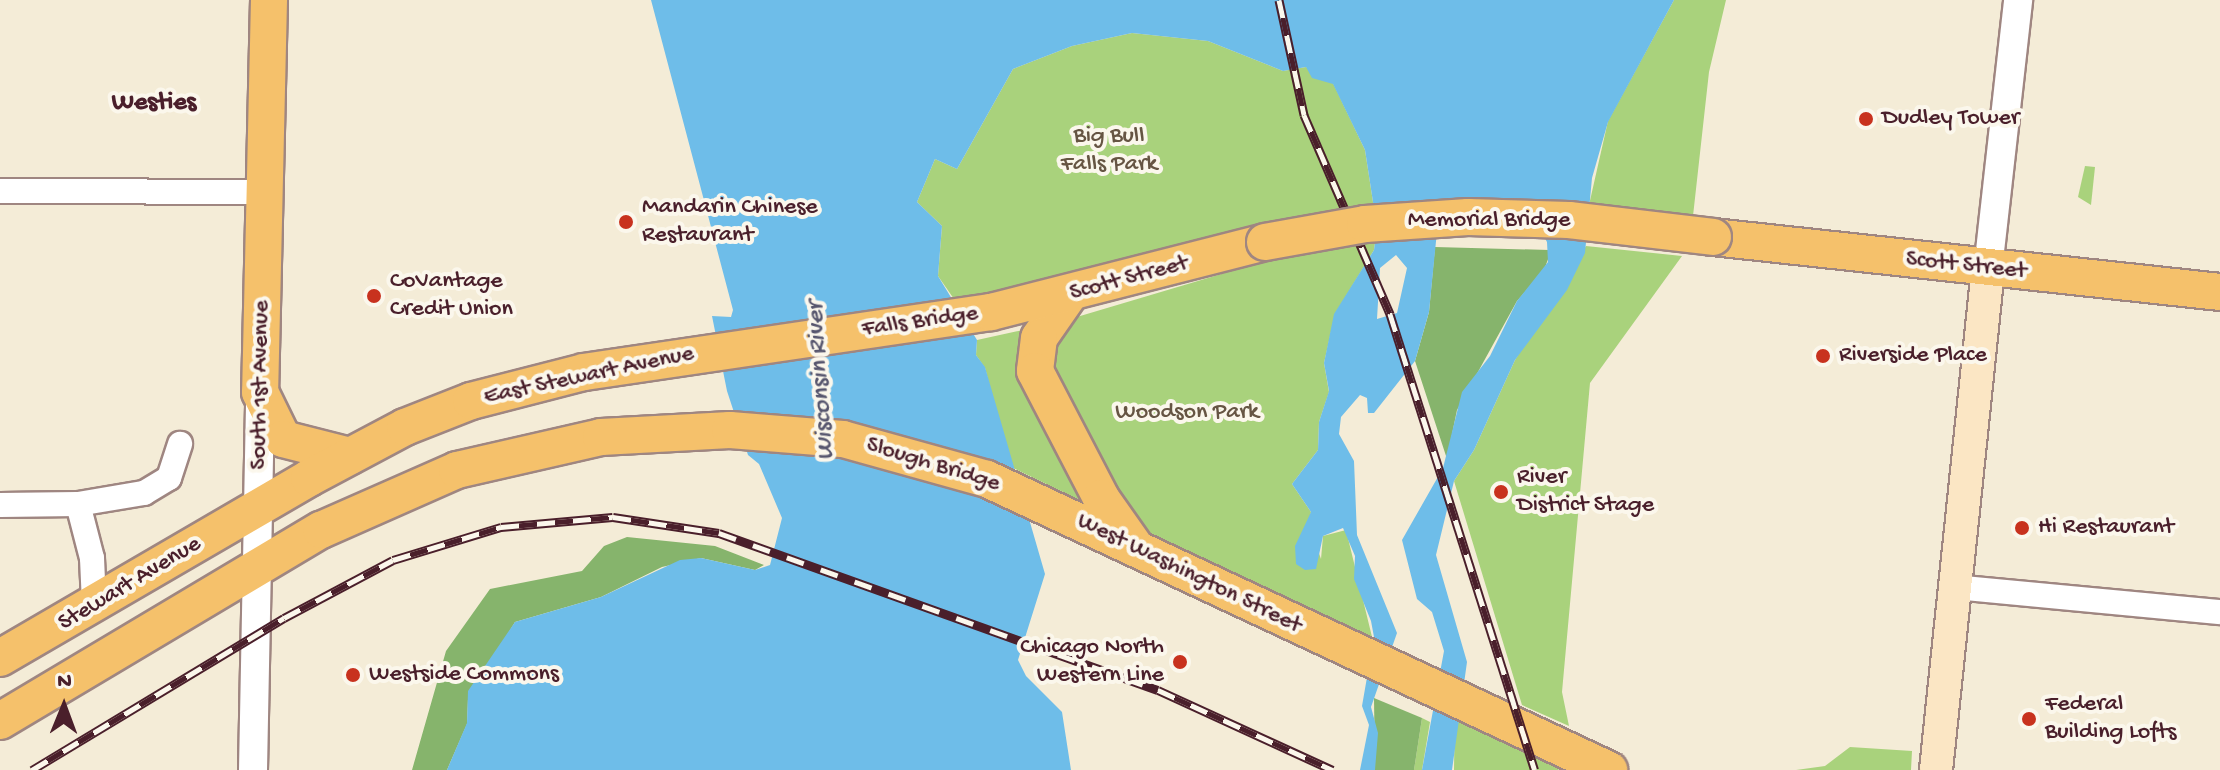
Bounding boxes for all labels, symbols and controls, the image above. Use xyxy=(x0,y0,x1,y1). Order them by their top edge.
district label: Westies xyxy=(112,88,196,120)
place label: Dudley Tower xyxy=(1882,105,2019,133)
marker: Dudley Tower xyxy=(1857,110,1875,128)
park label: Big Bull Falls Park xyxy=(1061,123,1157,179)
place label: Mandarin Chinese Restaurant xyxy=(642,194,818,250)
street label: Memorial Bridge xyxy=(1408,207,1570,235)
marker: Mandarin Chinese Restaurant xyxy=(617,213,635,231)
street label: Scott Street xyxy=(1904,245,2028,287)
street label: Scott Street xyxy=(1067,249,1191,309)
place label: CoVantage Credit Union xyxy=(390,268,513,324)
marker: CoVantage Credit Union xyxy=(365,287,383,305)
street label: South 1st Avenue xyxy=(245,300,277,470)
street label: Falls Bridge xyxy=(860,300,980,344)
water label: Wisconsin River xyxy=(801,301,843,461)
street label: East Stewart Avenue xyxy=(481,340,697,412)
place label: Riverside Place xyxy=(1839,342,1987,370)
marker: Riverside Place xyxy=(1814,347,1832,365)
park label: Woodson Park xyxy=(1115,399,1259,427)
street label: Slough Bridge xyxy=(863,431,1003,499)
place label: River District Stage xyxy=(1517,464,1654,520)
marker: River District Stage xyxy=(1492,483,1510,501)
street label: West Washington Street xyxy=(1072,507,1306,641)
place label: Hi Restaurant xyxy=(2038,514,2174,542)
marker: Hi Restaurant xyxy=(2013,519,2031,537)
street label: Stewart Avenue xyxy=(53,530,207,638)
place label: Chicago North Western Line xyxy=(1020,634,1164,690)
marker: Chicago North Western Line xyxy=(1171,653,1189,671)
place label: Westside Commons xyxy=(369,661,559,689)
north arrow xyxy=(24,666,104,746)
marker: Westside Commons xyxy=(344,666,362,684)
text: N xyxy=(57,669,72,695)
place label: Federal Building Lofts xyxy=(2045,691,2176,747)
marker: Federal Building Lofts xyxy=(2020,710,2038,728)

